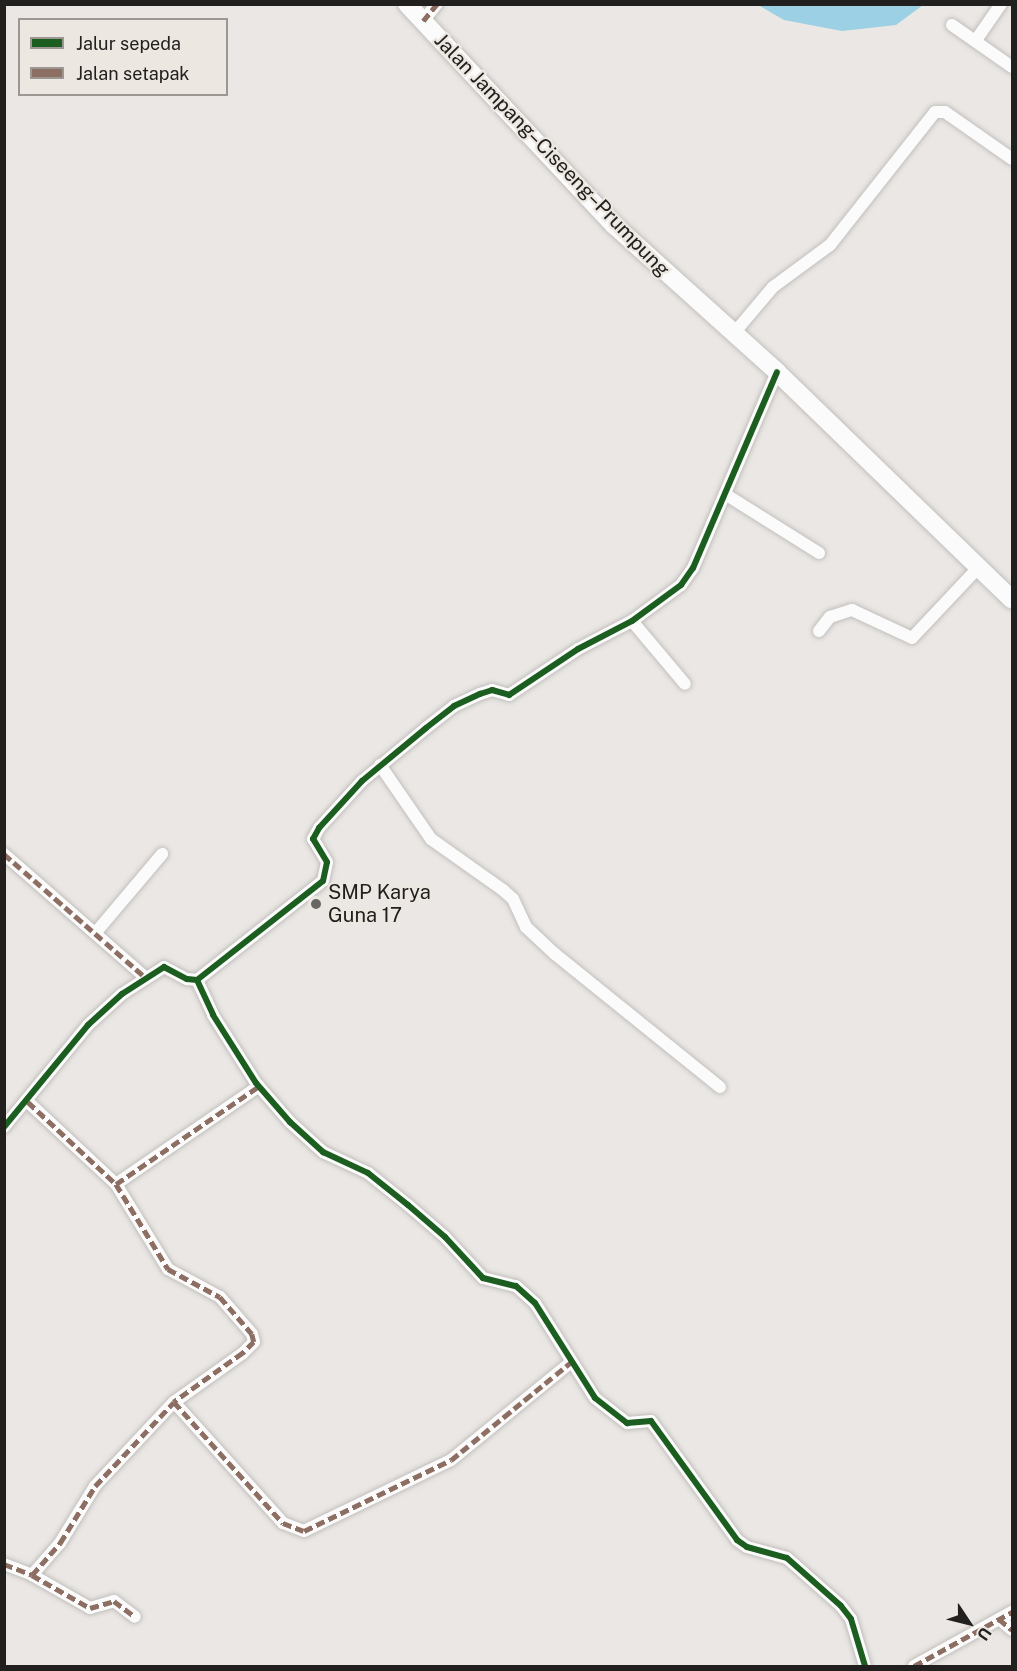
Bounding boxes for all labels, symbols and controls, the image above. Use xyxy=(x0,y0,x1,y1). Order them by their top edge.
legend xyxy=(18,18,228,96)
street label: Jalan Jampang–Ciseeng–Prumpung xyxy=(429,29,675,281)
text: Jalur sepeda xyxy=(76,33,181,54)
text: Jalan setapak xyxy=(76,63,189,84)
place label: SMP Karya Guna 17 xyxy=(328,880,431,927)
marker: SMP Karya Guna 17 xyxy=(309,897,323,911)
north arrow xyxy=(939,1593,999,1653)
text: U xyxy=(973,1623,995,1644)

